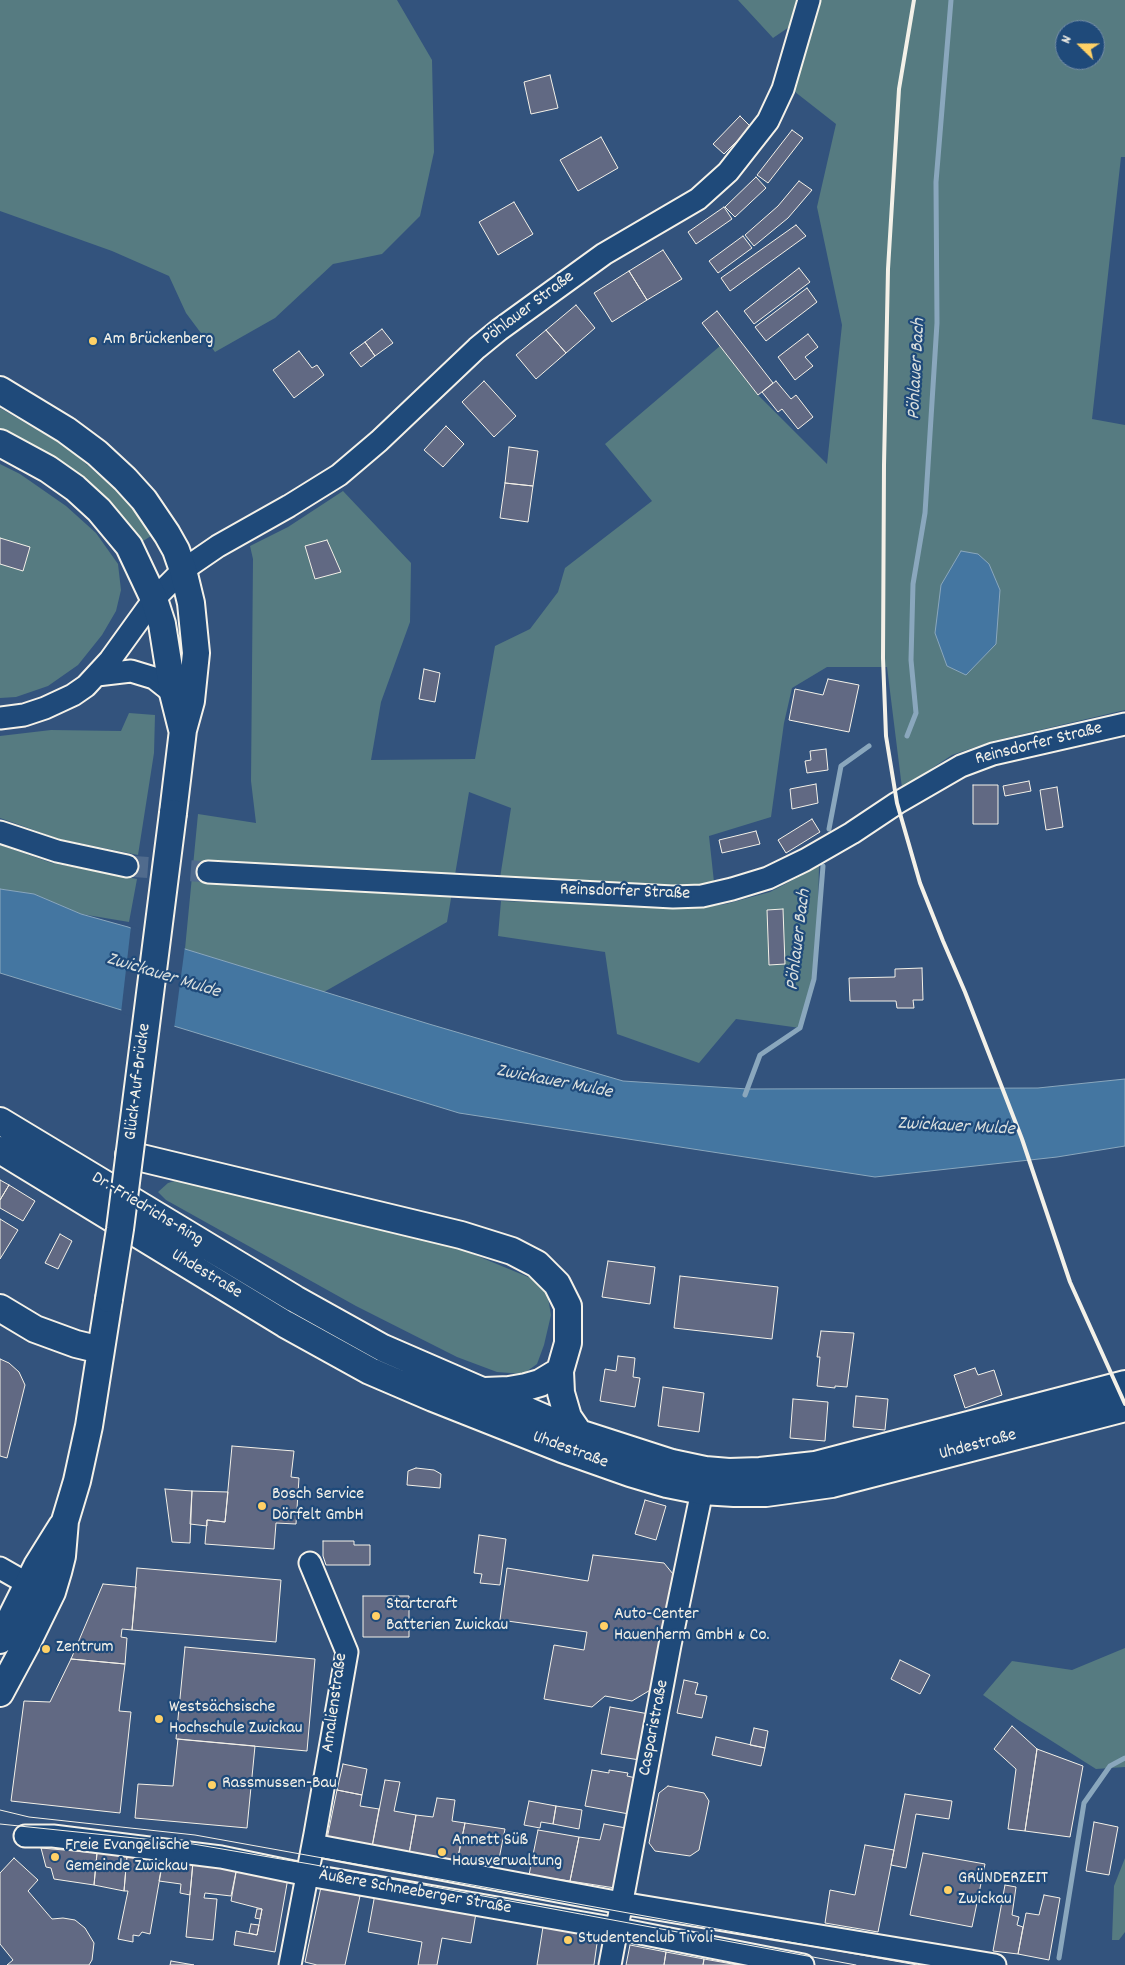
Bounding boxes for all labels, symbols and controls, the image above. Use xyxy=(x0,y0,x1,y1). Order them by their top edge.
north arrow xyxy=(1055,20,1105,70)
text: N xyxy=(1056,33,1078,47)
street label: Pöhlauer Straße xyxy=(479,267,579,351)
water label: Pöhlauer Bach xyxy=(904,318,932,420)
place label: Am Brückenberg xyxy=(103,330,213,352)
marker: Am Brückenberg xyxy=(87,335,99,347)
street label: Reinsdorfer Straße xyxy=(973,719,1105,771)
street label: Reinsdorfer Straße xyxy=(560,880,690,906)
water label: Pöhlauer Bach xyxy=(783,888,817,992)
water label: Zwickauer Mulde xyxy=(103,949,223,1005)
street label: Glück-Auf-Brücke xyxy=(121,1022,157,1142)
water label: Zwickauer Mulde xyxy=(494,1061,614,1105)
water label: Zwickauer Mulde xyxy=(897,1114,1015,1142)
street label: Dr.-Friedrichs-Ring xyxy=(87,1168,207,1252)
street label: Uhdestraße xyxy=(167,1245,245,1305)
street label: Uhdestraße xyxy=(937,1425,1019,1467)
street label: Uhdestraße xyxy=(529,1427,611,1475)
place label: Bosch Service Dörfelt GmbH xyxy=(272,1485,364,1528)
marker: Bosch Service Dörfelt GmbH xyxy=(256,1500,268,1512)
place label: Startcraft Batterien Zwickau xyxy=(386,1595,508,1638)
place label: Auto-Center Hauenherm GmbH & Co. xyxy=(614,1605,770,1648)
marker: Startcraft Batterien Zwickau xyxy=(370,1610,382,1622)
marker: Auto-Center Hauenherm GmbH & Co. xyxy=(598,1620,610,1632)
place label: Zentrum xyxy=(56,1638,114,1660)
marker: Zentrum xyxy=(40,1643,52,1655)
street label: Amalienstraße xyxy=(318,1652,354,1754)
street label: Casparistraße xyxy=(635,1678,675,1778)
place label: Westsächsische Hochschule Zwickau xyxy=(169,1698,302,1740)
marker: Westsächsische Hochschule Zwickau xyxy=(153,1713,165,1725)
place label: Rassmussen-Bau xyxy=(222,1774,337,1796)
marker: Rassmussen-Bau xyxy=(206,1779,218,1791)
place label: Annett Süß Hausverwaltung xyxy=(452,1831,562,1874)
place label: Freie Evangelische Gemeinde Zwickau xyxy=(65,1836,190,1878)
marker: Annett Süß Hausverwaltung xyxy=(436,1846,448,1858)
marker: Freie Evangelische Gemeinde Zwickau xyxy=(49,1851,61,1863)
street label: Äußere Schneeberger Straße xyxy=(317,1865,513,1921)
place label: GRÜNDERZEIT Zwickau xyxy=(958,1869,1048,1912)
marker: GRÜNDERZEIT Zwickau xyxy=(942,1884,954,1896)
place label: Studentenclub Tivoli xyxy=(578,1929,713,1951)
marker: Studentenclub Tivoli xyxy=(562,1934,574,1946)

